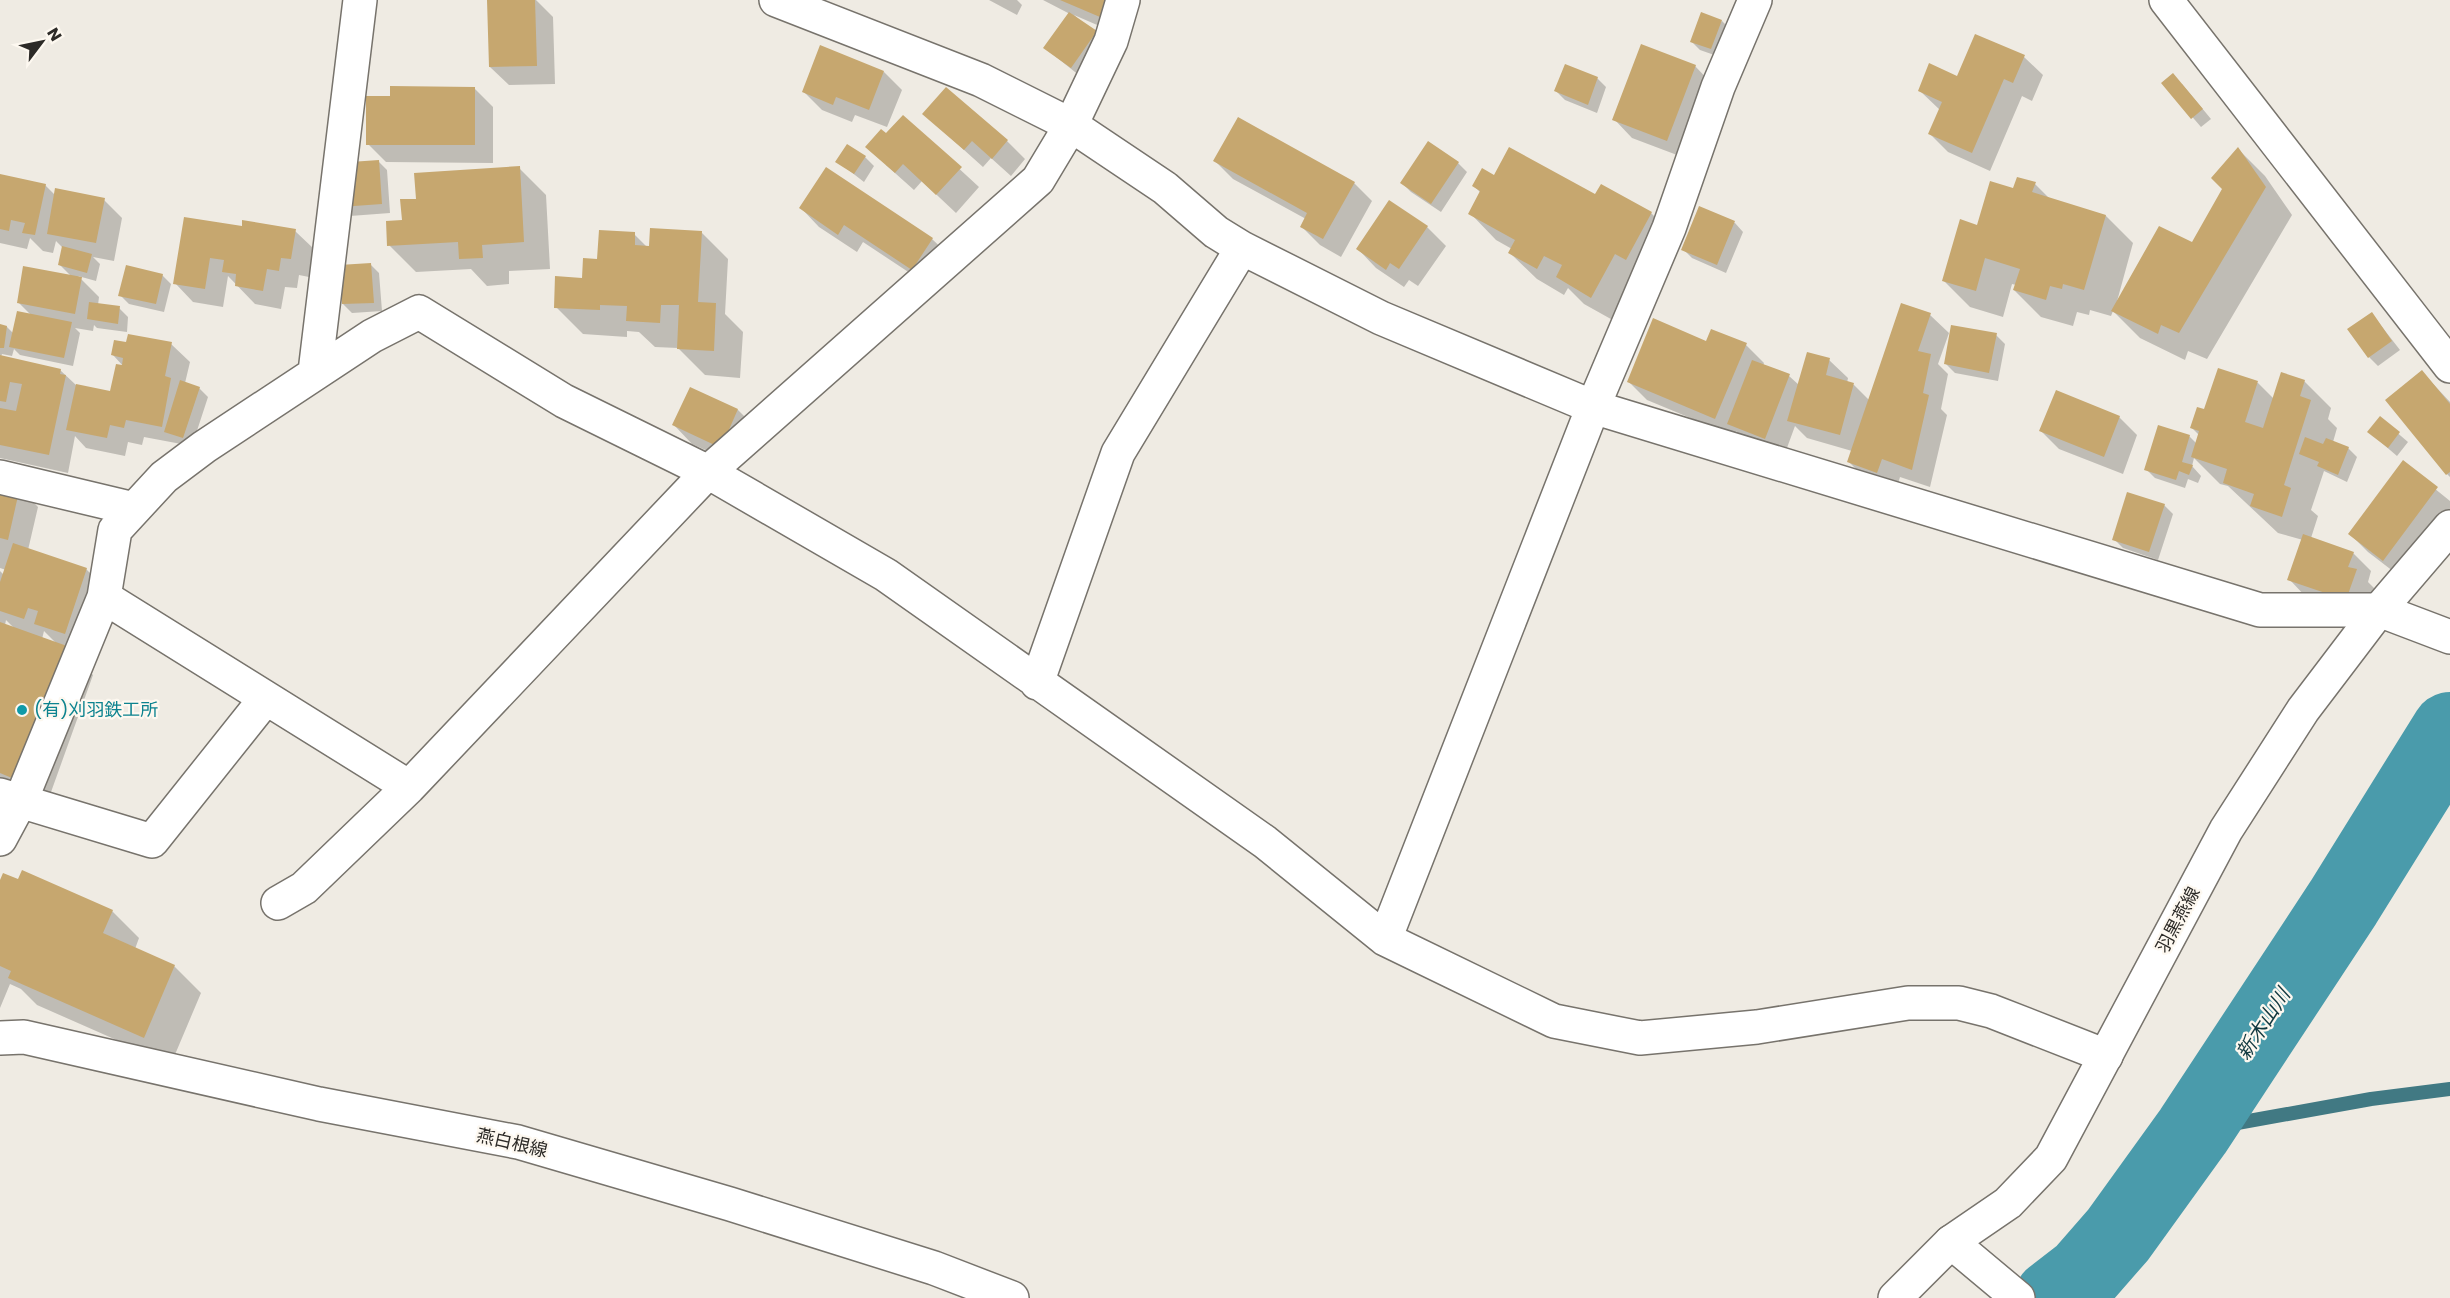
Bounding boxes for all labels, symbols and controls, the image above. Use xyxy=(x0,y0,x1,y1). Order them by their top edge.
north arrow xyxy=(12,12,72,72)
text: N xyxy=(41,23,67,46)
place label: (有)刈羽鉄工所 xyxy=(34,697,158,722)
marker: (有)刈羽鉄工所 xyxy=(15,703,29,717)
street label: 羽黒燕線 xyxy=(2150,882,2205,957)
water label: 新木山川 xyxy=(2229,981,2298,1065)
street label: 燕白根線 xyxy=(474,1122,550,1163)

